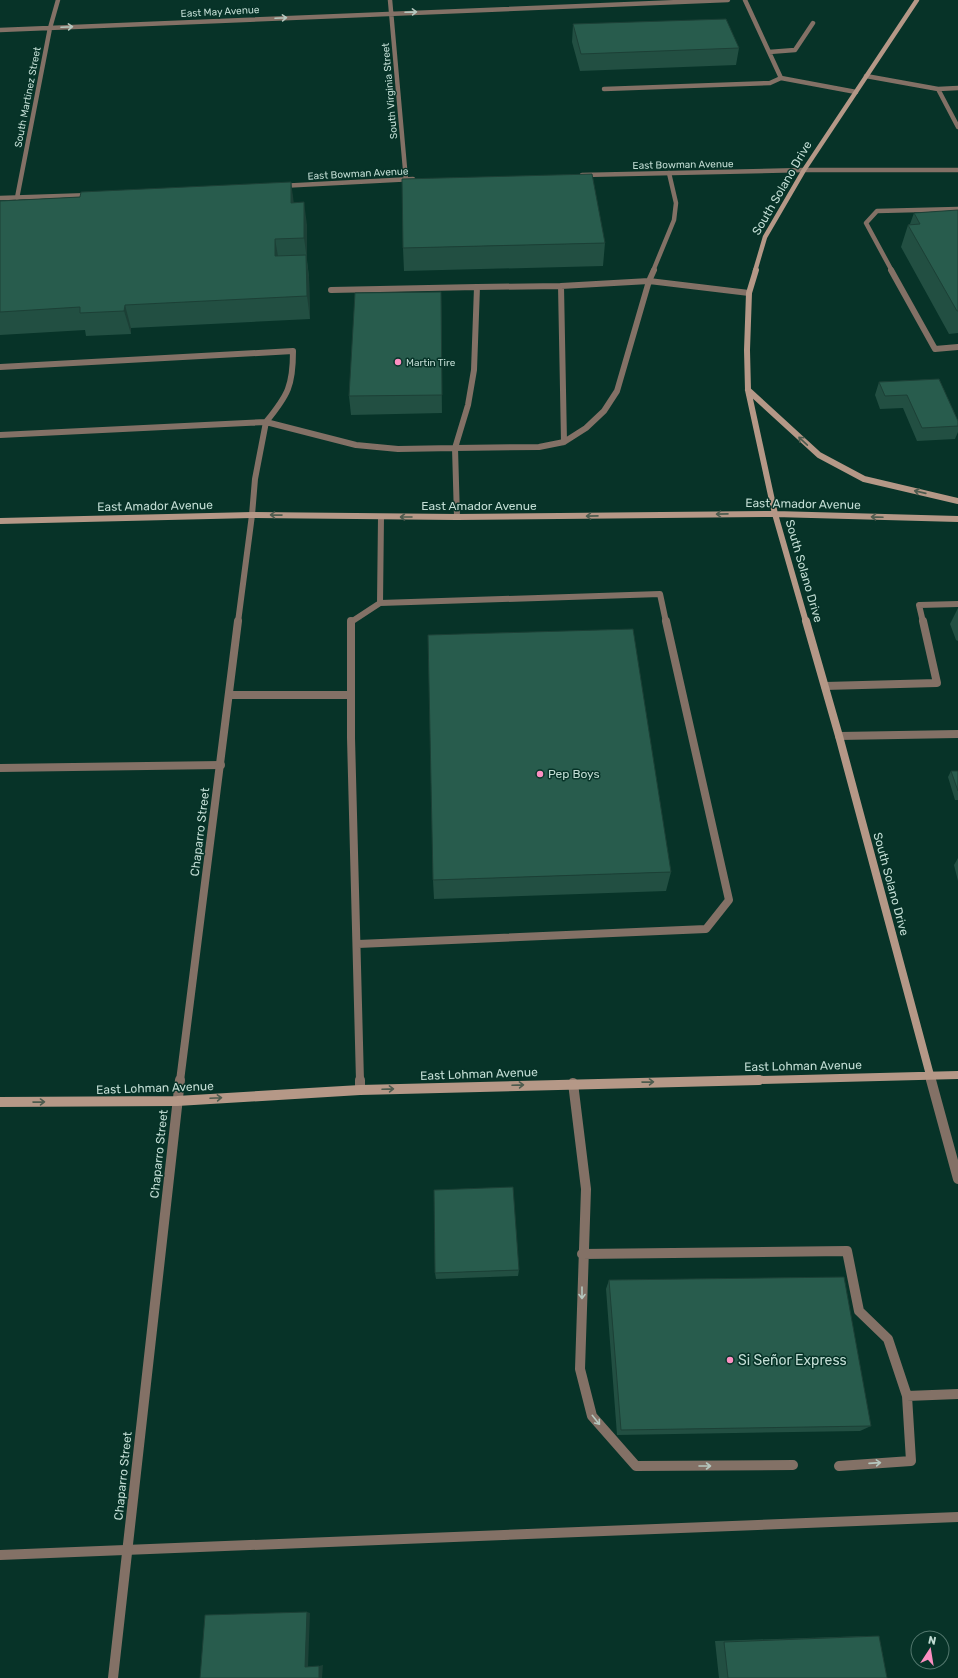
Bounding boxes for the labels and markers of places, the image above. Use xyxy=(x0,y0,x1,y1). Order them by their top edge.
marker: Martin Tire xyxy=(393,357,403,367)
place label: Martin Tire xyxy=(406,357,456,369)
place label: Pep Boys xyxy=(548,767,600,781)
marker: Pep Boys xyxy=(535,769,545,779)
place label: Si Señor Express xyxy=(738,1352,847,1369)
marker: Si Señor Express xyxy=(725,1355,735,1365)

